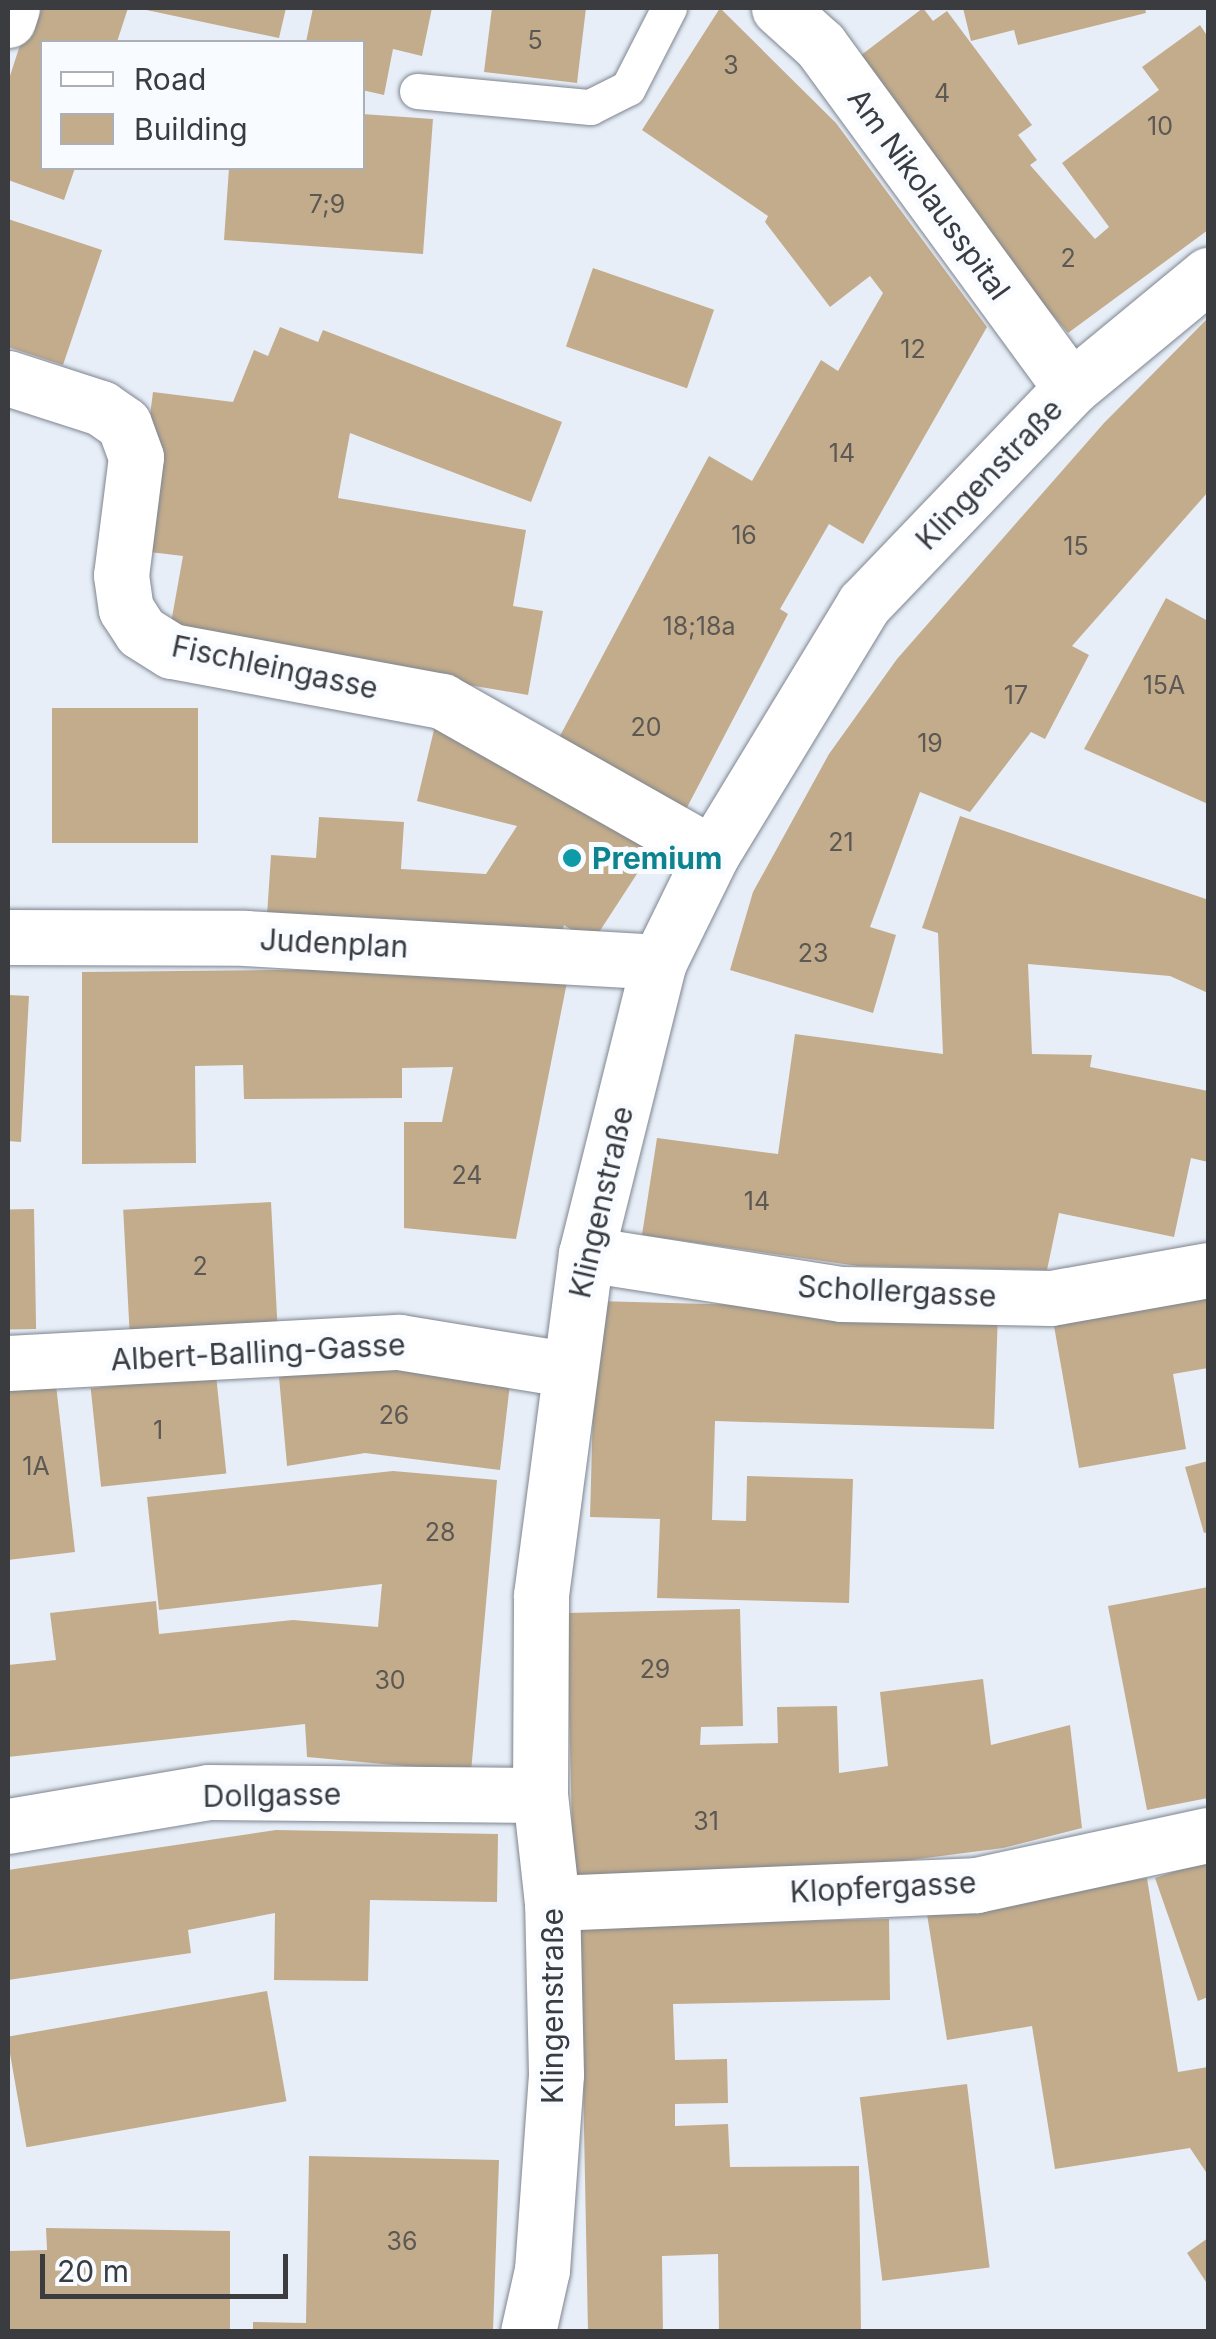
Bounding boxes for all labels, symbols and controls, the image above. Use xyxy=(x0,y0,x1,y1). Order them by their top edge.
house number: 5 xyxy=(527,25,543,55)
legend xyxy=(40,40,365,170)
house number: 3 xyxy=(723,50,739,80)
text: Road xyxy=(134,61,206,97)
house number: 4 xyxy=(934,78,950,108)
street label: Am Nikolausspital xyxy=(840,81,1018,307)
text: Building xyxy=(134,111,248,147)
house number: 10 xyxy=(1147,111,1173,141)
house number: 7;9 xyxy=(309,189,345,219)
house number: 2 xyxy=(1060,243,1076,273)
house number: 12 xyxy=(900,334,926,364)
street label: Klingenstraße xyxy=(908,391,1070,557)
house number: 14 xyxy=(829,438,855,468)
house number: 16 xyxy=(731,520,757,550)
house number: 15 xyxy=(1063,531,1089,561)
house number: 18;18a xyxy=(663,611,735,641)
street label: Fischleingasse xyxy=(169,628,381,706)
house number: 15A xyxy=(1143,670,1185,700)
house number: 17 xyxy=(1004,680,1028,710)
house number: 20 xyxy=(630,712,662,742)
house number: 19 xyxy=(917,728,943,758)
house number: 21 xyxy=(828,827,854,857)
place label: Premium xyxy=(592,840,722,876)
marker: Premium xyxy=(561,847,583,869)
street label: Judenplan xyxy=(259,921,409,965)
house number: 23 xyxy=(798,938,828,968)
street label: Klingenstraße xyxy=(561,1103,641,1301)
house number: 24 xyxy=(451,1160,483,1190)
house number: 14 xyxy=(744,1186,770,1216)
house number: 2 xyxy=(192,1251,208,1281)
street label: Schollergasse xyxy=(797,1268,997,1314)
street label: Albert-Balling-Gasse xyxy=(110,1326,406,1378)
house number: 26 xyxy=(379,1400,409,1430)
house number: 1 xyxy=(153,1415,163,1445)
house number: 1A xyxy=(22,1451,50,1481)
house number: 28 xyxy=(425,1517,455,1547)
house number: 29 xyxy=(640,1654,670,1684)
house number: 30 xyxy=(374,1665,406,1695)
street label: Dollgasse xyxy=(202,1776,342,1814)
house number: 31 xyxy=(693,1806,719,1836)
street label: Klopfergasse xyxy=(789,1864,977,1910)
street label: Klingenstraße xyxy=(534,1908,570,2104)
house number: 36 xyxy=(387,2226,417,2256)
scale bar xyxy=(45,2234,292,2296)
text: 20 m xyxy=(57,2253,129,2289)

